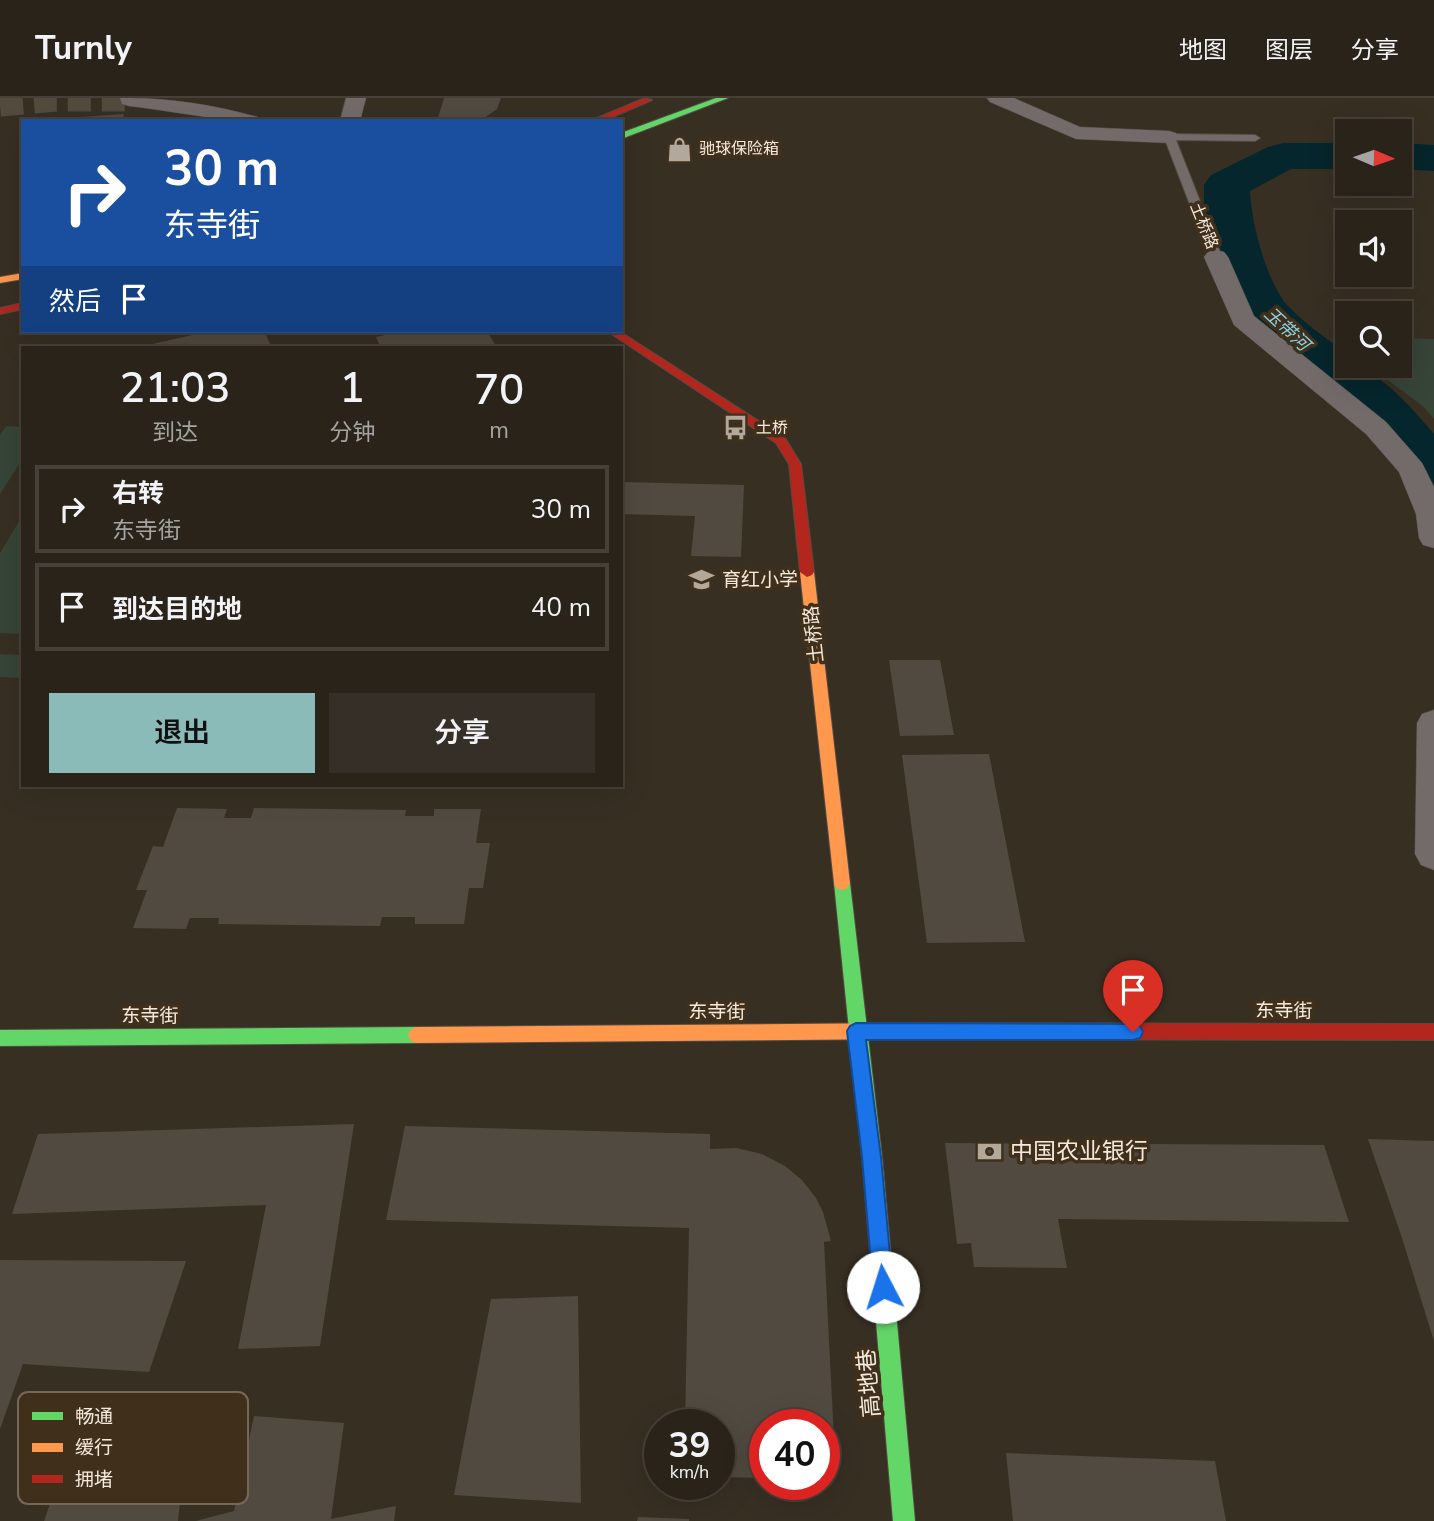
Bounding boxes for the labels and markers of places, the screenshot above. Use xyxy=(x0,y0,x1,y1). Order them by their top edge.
shop icon: 驰球保险箱 xyxy=(665,135,693,163)
place label: 驰球保险箱 xyxy=(699,138,779,160)
bus stop icon: 土桥 xyxy=(722,414,750,442)
place label: 土桥 xyxy=(756,417,788,439)
school or university icon: 育红小学 xyxy=(688,566,716,594)
place label: 育红小学 xyxy=(722,567,798,593)
pin xyxy=(1103,960,1163,1032)
place label: 中国农业银行 xyxy=(1010,1136,1148,1167)
bank icon: 中国农业银行 xyxy=(976,1137,1004,1165)

